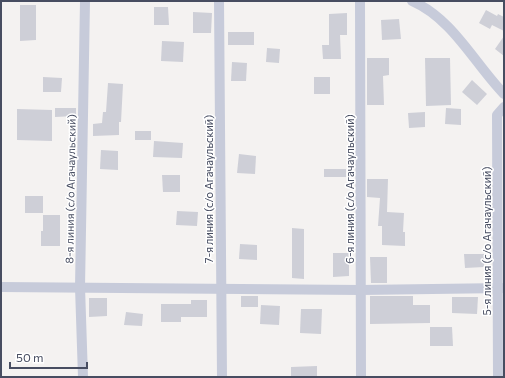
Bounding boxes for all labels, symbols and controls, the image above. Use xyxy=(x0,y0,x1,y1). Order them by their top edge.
street label: 8-я линия (с/о Агачаульский) xyxy=(62,114,78,264)
street label: 6-я линия (с/о Агачаульский) xyxy=(343,114,356,264)
street label: 7-я линия (с/о Агачаульский) xyxy=(202,115,215,263)
street label: 5-я линия (с/о Агачаульский) xyxy=(480,166,493,316)
scale bar xyxy=(10,344,87,370)
text: 50 m xyxy=(16,350,44,364)

